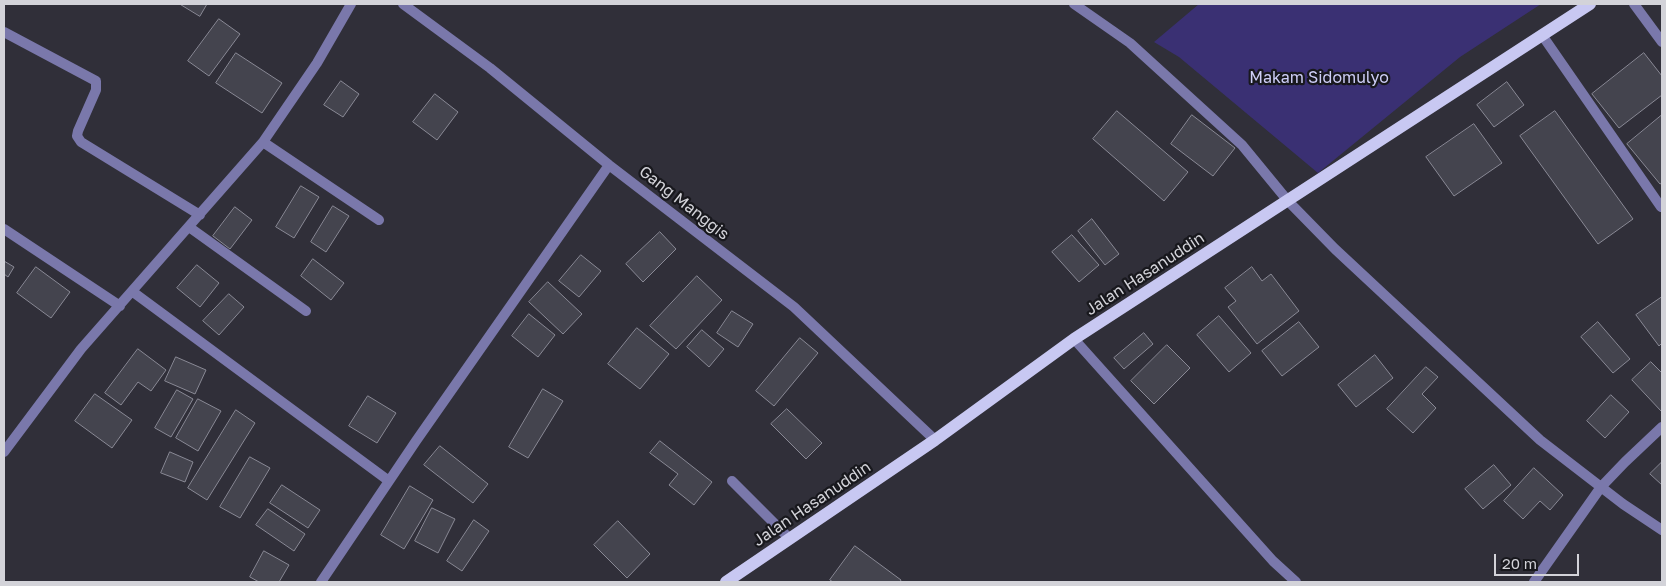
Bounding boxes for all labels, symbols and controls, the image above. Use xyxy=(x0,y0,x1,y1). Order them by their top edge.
park label: Makam Sidomulyo xyxy=(1249,68,1389,88)
street label: Gang Manggis xyxy=(635,162,733,244)
street label: Jalan Hasanuddin xyxy=(1082,228,1208,320)
street label: Jalan Hasanuddin xyxy=(749,457,875,551)
scale bar xyxy=(1496,544,1581,576)
text: 20 m xyxy=(1502,554,1537,572)

